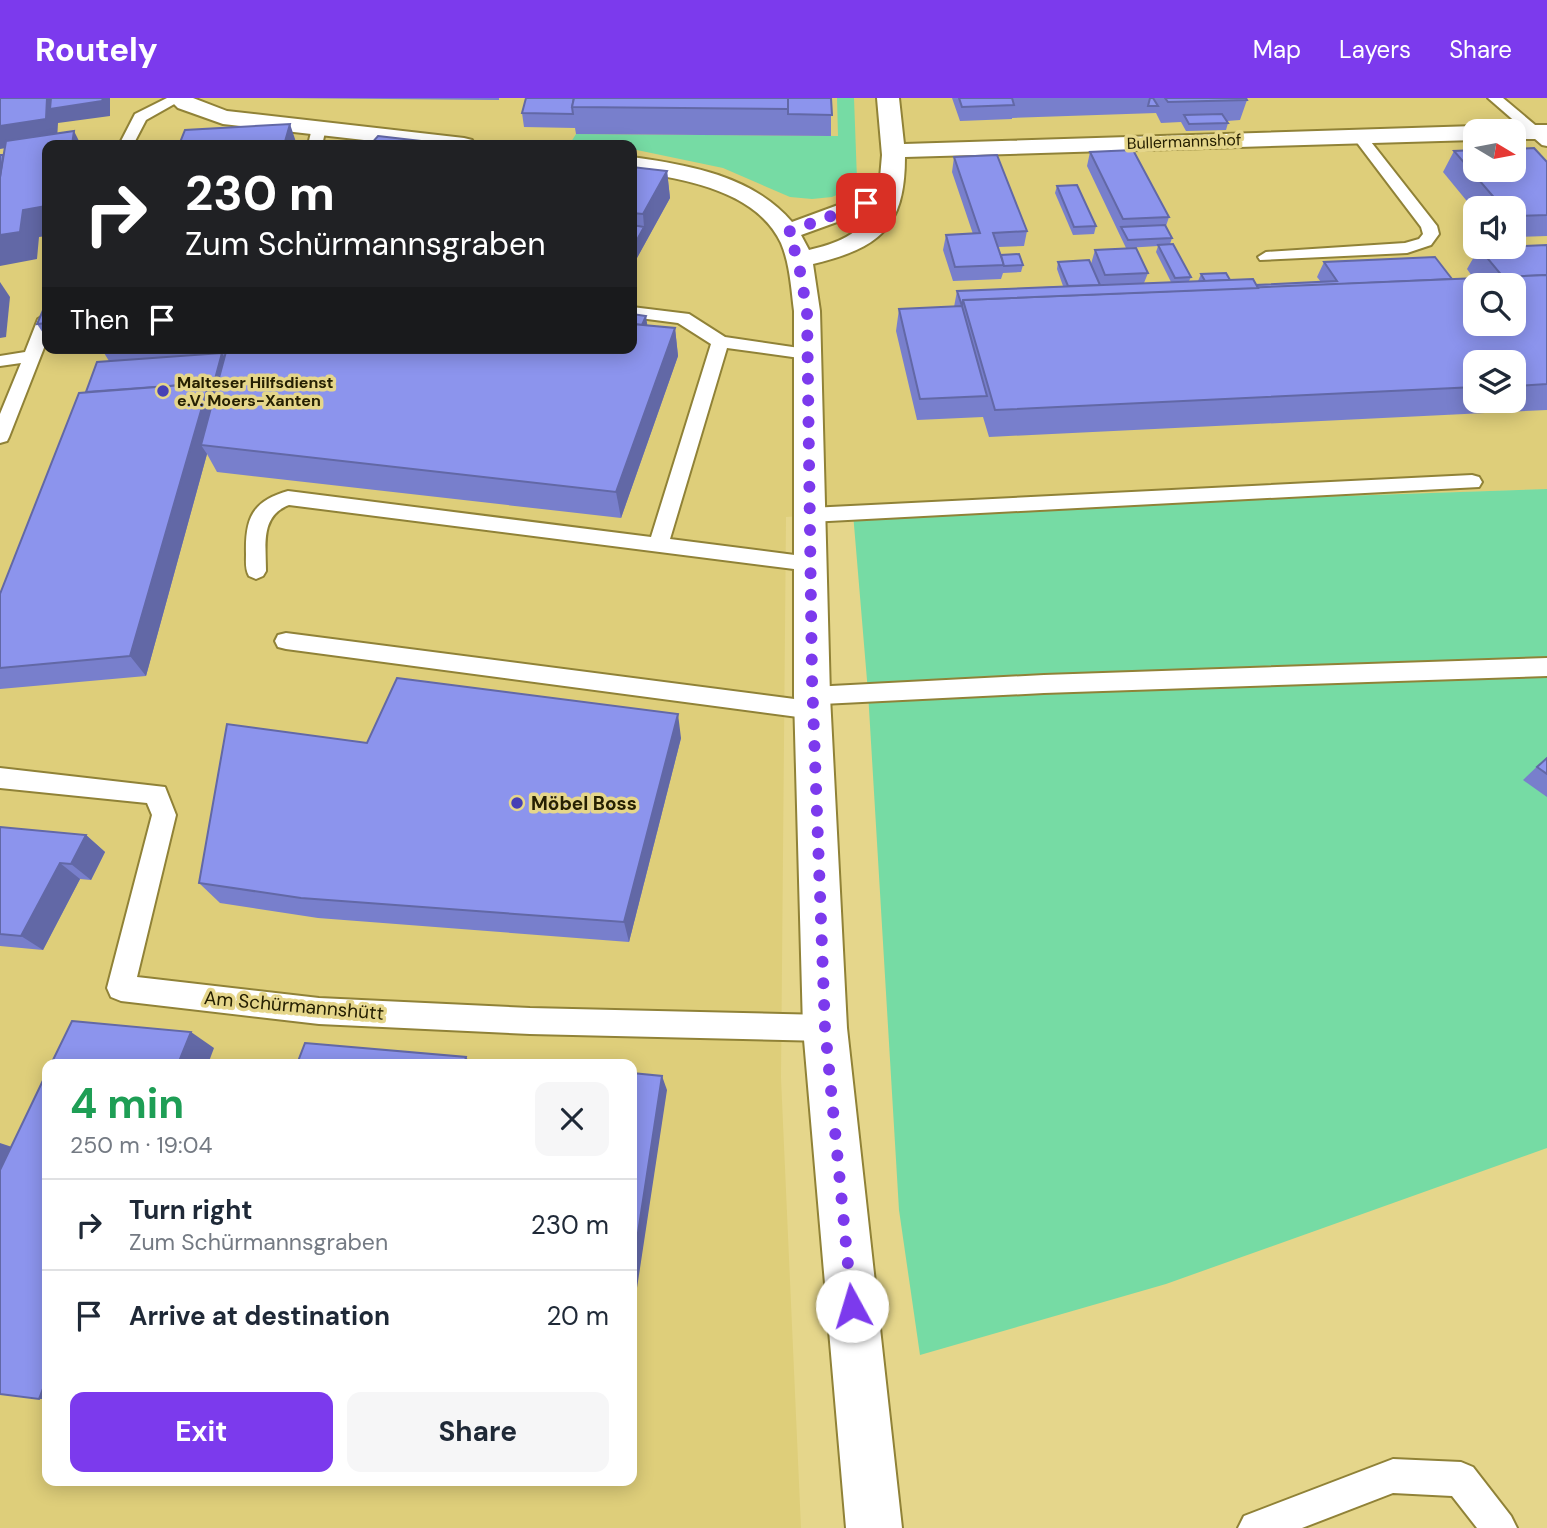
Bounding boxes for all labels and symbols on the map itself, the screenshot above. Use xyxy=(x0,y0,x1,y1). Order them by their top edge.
north arrow xyxy=(1463,119,1526,182)
street label: Bullermannshof xyxy=(1126,129,1242,154)
pin xyxy=(836,173,896,233)
place label: Malteser Hilfsdienst e.V. Moers-Xanten xyxy=(177,372,334,411)
marker: Malteser Hilfsdienst e.V. Moers-Xanten xyxy=(155,383,171,399)
place label: Möbel Boss xyxy=(531,791,637,816)
marker: Möbel Boss xyxy=(509,795,525,811)
street label: Am Schürmannshütt xyxy=(203,985,385,1026)
position arrow xyxy=(815,1269,889,1343)

